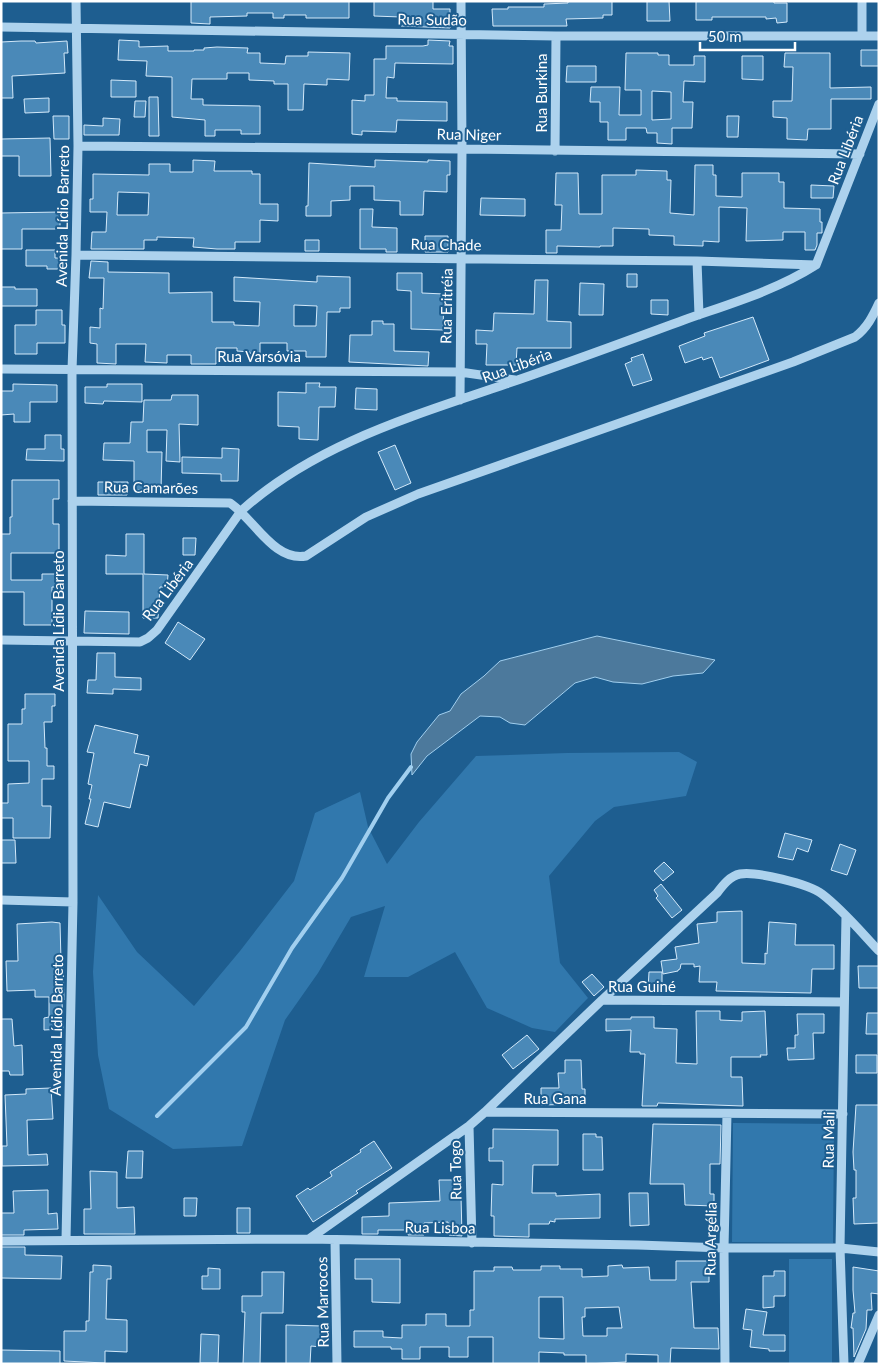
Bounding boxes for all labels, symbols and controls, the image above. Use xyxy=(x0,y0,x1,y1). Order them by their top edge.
street label: Rua Sudão xyxy=(397,9,467,29)
scale bar xyxy=(700,20,795,52)
text: 50 m xyxy=(708,27,742,45)
street label: Rua Burkina xyxy=(532,53,550,133)
street label: Rua Libéria xyxy=(824,112,867,187)
street label: Rua Niger xyxy=(436,124,502,144)
street label: Avenida Lídio Barreto xyxy=(52,145,72,287)
street label: Rua Chade xyxy=(410,234,482,254)
street label: Rua Eritréia xyxy=(436,268,456,344)
street label: Rua Libéria xyxy=(479,344,554,386)
street label: Rua Varsóvia xyxy=(217,347,301,365)
street label: Rua Camarões xyxy=(104,477,198,497)
street label: Avenida Lídio Barreto xyxy=(49,550,67,692)
street label: Rua Libéria xyxy=(138,555,196,624)
street label: Avenida Lídio Barreto xyxy=(46,954,66,1096)
street label: Rua Guiné xyxy=(608,977,676,995)
street label: Rua Gana xyxy=(524,1089,586,1107)
street label: Rua Mali xyxy=(819,1111,837,1169)
street label: Rua Togo xyxy=(445,1140,465,1200)
street label: Rua Argélia xyxy=(700,1202,720,1276)
street label: Rua Lisboa xyxy=(404,1217,476,1237)
street label: Rua Marrocos xyxy=(312,1256,332,1348)

